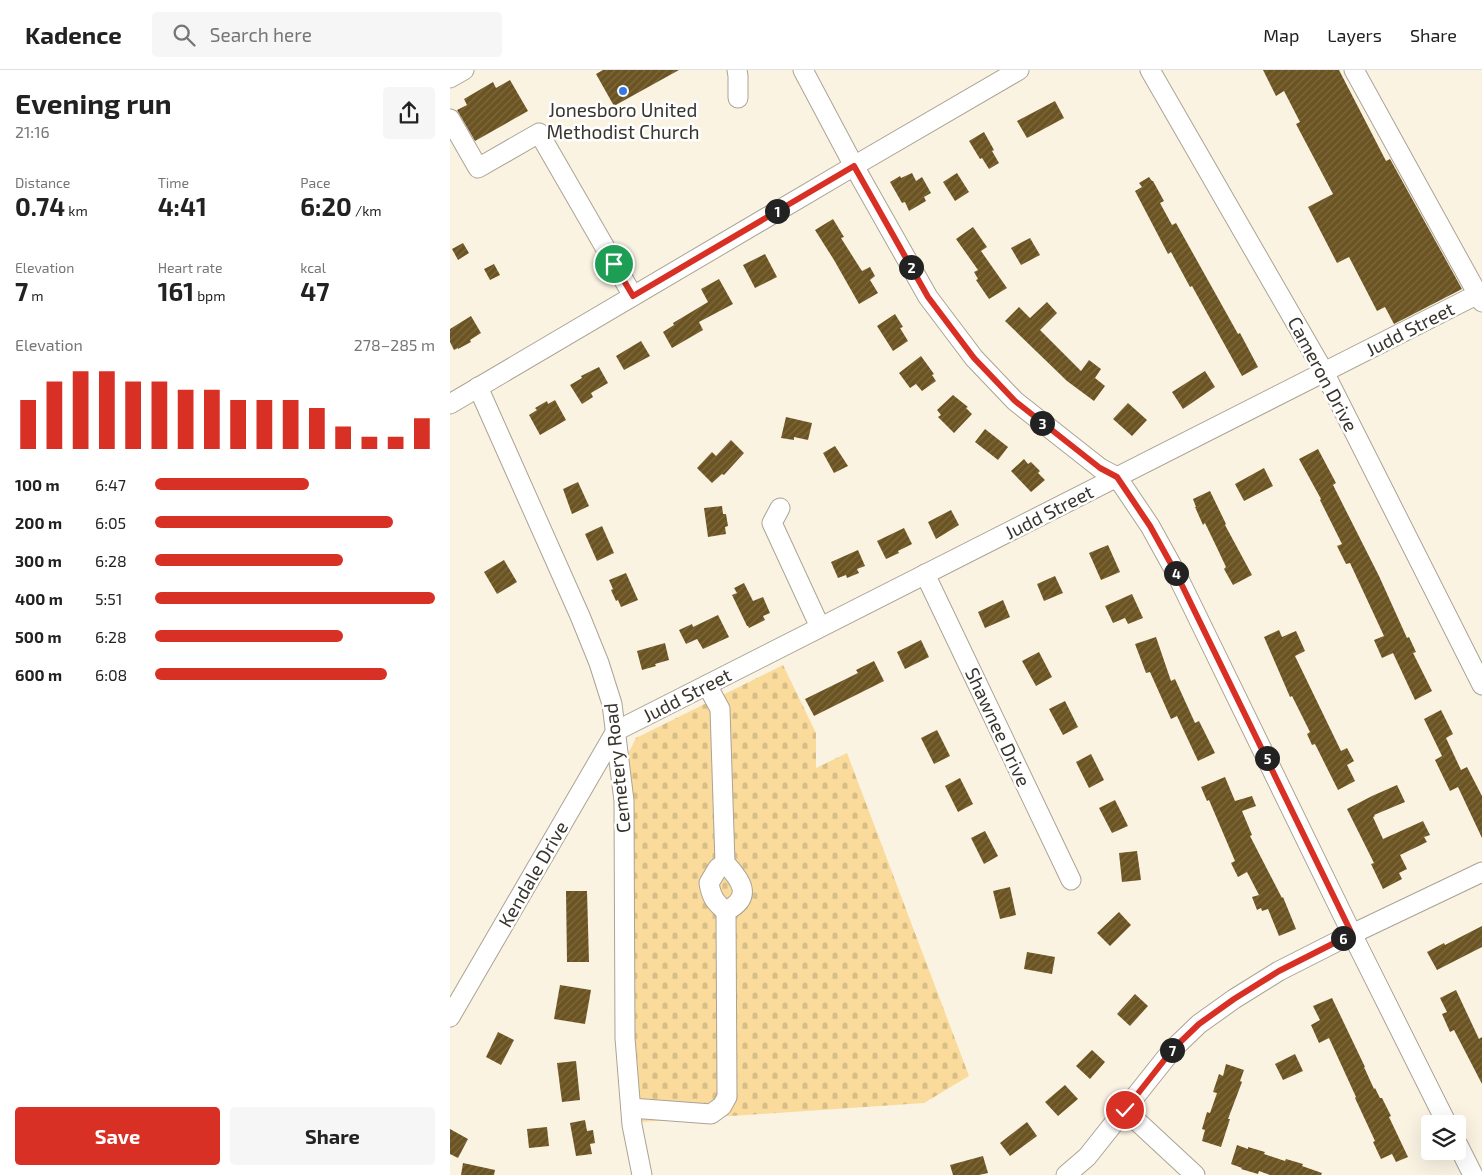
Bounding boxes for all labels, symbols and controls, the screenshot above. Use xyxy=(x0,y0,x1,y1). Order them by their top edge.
search box xyxy=(152,12,502,57)
text: Kadence xyxy=(25,20,122,49)
icon: search xyxy=(170,21,198,49)
text: Search here xyxy=(210,23,312,46)
text: Map xyxy=(1263,24,1299,46)
text: Layers xyxy=(1327,24,1382,46)
text: Share xyxy=(1410,24,1457,46)
marker: Jonesboro United Methodist Church xyxy=(617,85,629,97)
text: Evening run xyxy=(15,86,172,120)
button: share xyxy=(383,87,435,139)
place label: Jonesboro United Methodist Church xyxy=(546,98,700,143)
text: 21:16 xyxy=(15,122,50,141)
text: Distance xyxy=(15,174,70,191)
text: Time xyxy=(158,174,189,191)
text: Pace xyxy=(300,174,330,191)
text: 0.74 xyxy=(15,191,65,221)
text: 4:41 xyxy=(158,191,207,221)
text: 6:20 xyxy=(300,191,352,221)
pin: 1 xyxy=(764,198,790,224)
text: km xyxy=(65,202,88,219)
text: /km xyxy=(352,202,382,219)
text: 1 xyxy=(774,203,781,220)
pin xyxy=(593,243,635,285)
icon: arrive xyxy=(600,250,628,278)
pin: 2 xyxy=(898,254,924,280)
text: Elevation xyxy=(15,259,74,276)
text: Heart rate xyxy=(158,259,222,276)
text: kcal xyxy=(300,259,326,276)
text: 2 xyxy=(907,259,916,276)
text: 7 xyxy=(15,276,28,306)
text: 161 xyxy=(158,276,194,306)
text: 47 xyxy=(300,276,329,306)
text: m xyxy=(28,287,44,304)
text: bpm xyxy=(194,287,226,304)
street label: Judd Street xyxy=(1362,296,1458,361)
street label: Cameron Drive xyxy=(1284,312,1363,435)
text: Elevation xyxy=(15,335,83,354)
text: 278–285 m xyxy=(354,335,435,354)
pin: 3 xyxy=(1030,410,1054,436)
text: 3 xyxy=(1039,415,1046,432)
text: 100 m xyxy=(15,475,60,494)
text: 6:47 xyxy=(95,475,126,494)
street label: Judd Street xyxy=(1001,479,1097,544)
text: 200 m xyxy=(15,513,62,532)
text: 6:05 xyxy=(95,513,126,532)
text: 300 m xyxy=(15,551,62,570)
text: 6:28 xyxy=(95,551,127,570)
pin: 4 xyxy=(1164,560,1188,586)
text: 4 xyxy=(1172,565,1181,582)
text: 400 m xyxy=(15,589,63,608)
text: 5:51 xyxy=(95,589,122,608)
text: 500 m xyxy=(15,627,62,646)
text: 6:28 xyxy=(95,627,127,646)
street label: Judd Street xyxy=(639,662,735,727)
street label: Shawnee Drive xyxy=(961,664,1036,790)
text: 600 m xyxy=(15,665,62,684)
text: 6:08 xyxy=(95,665,127,684)
street label: Cemetery Road xyxy=(598,702,635,834)
pin: 5 xyxy=(1254,746,1280,770)
text: 5 xyxy=(1264,750,1271,767)
street label: Kendale Drive xyxy=(493,817,572,931)
pin: 6 xyxy=(1330,926,1356,950)
text: 6 xyxy=(1339,930,1348,947)
pin: 7 xyxy=(1160,1038,1184,1062)
text: 7 xyxy=(1169,1042,1176,1059)
pin xyxy=(1104,1089,1146,1131)
icon: check xyxy=(1111,1096,1139,1124)
button: Save xyxy=(15,1107,220,1165)
button: Share xyxy=(230,1107,435,1165)
map controls xyxy=(1421,1115,1466,1160)
button: layers xyxy=(1421,1115,1466,1160)

